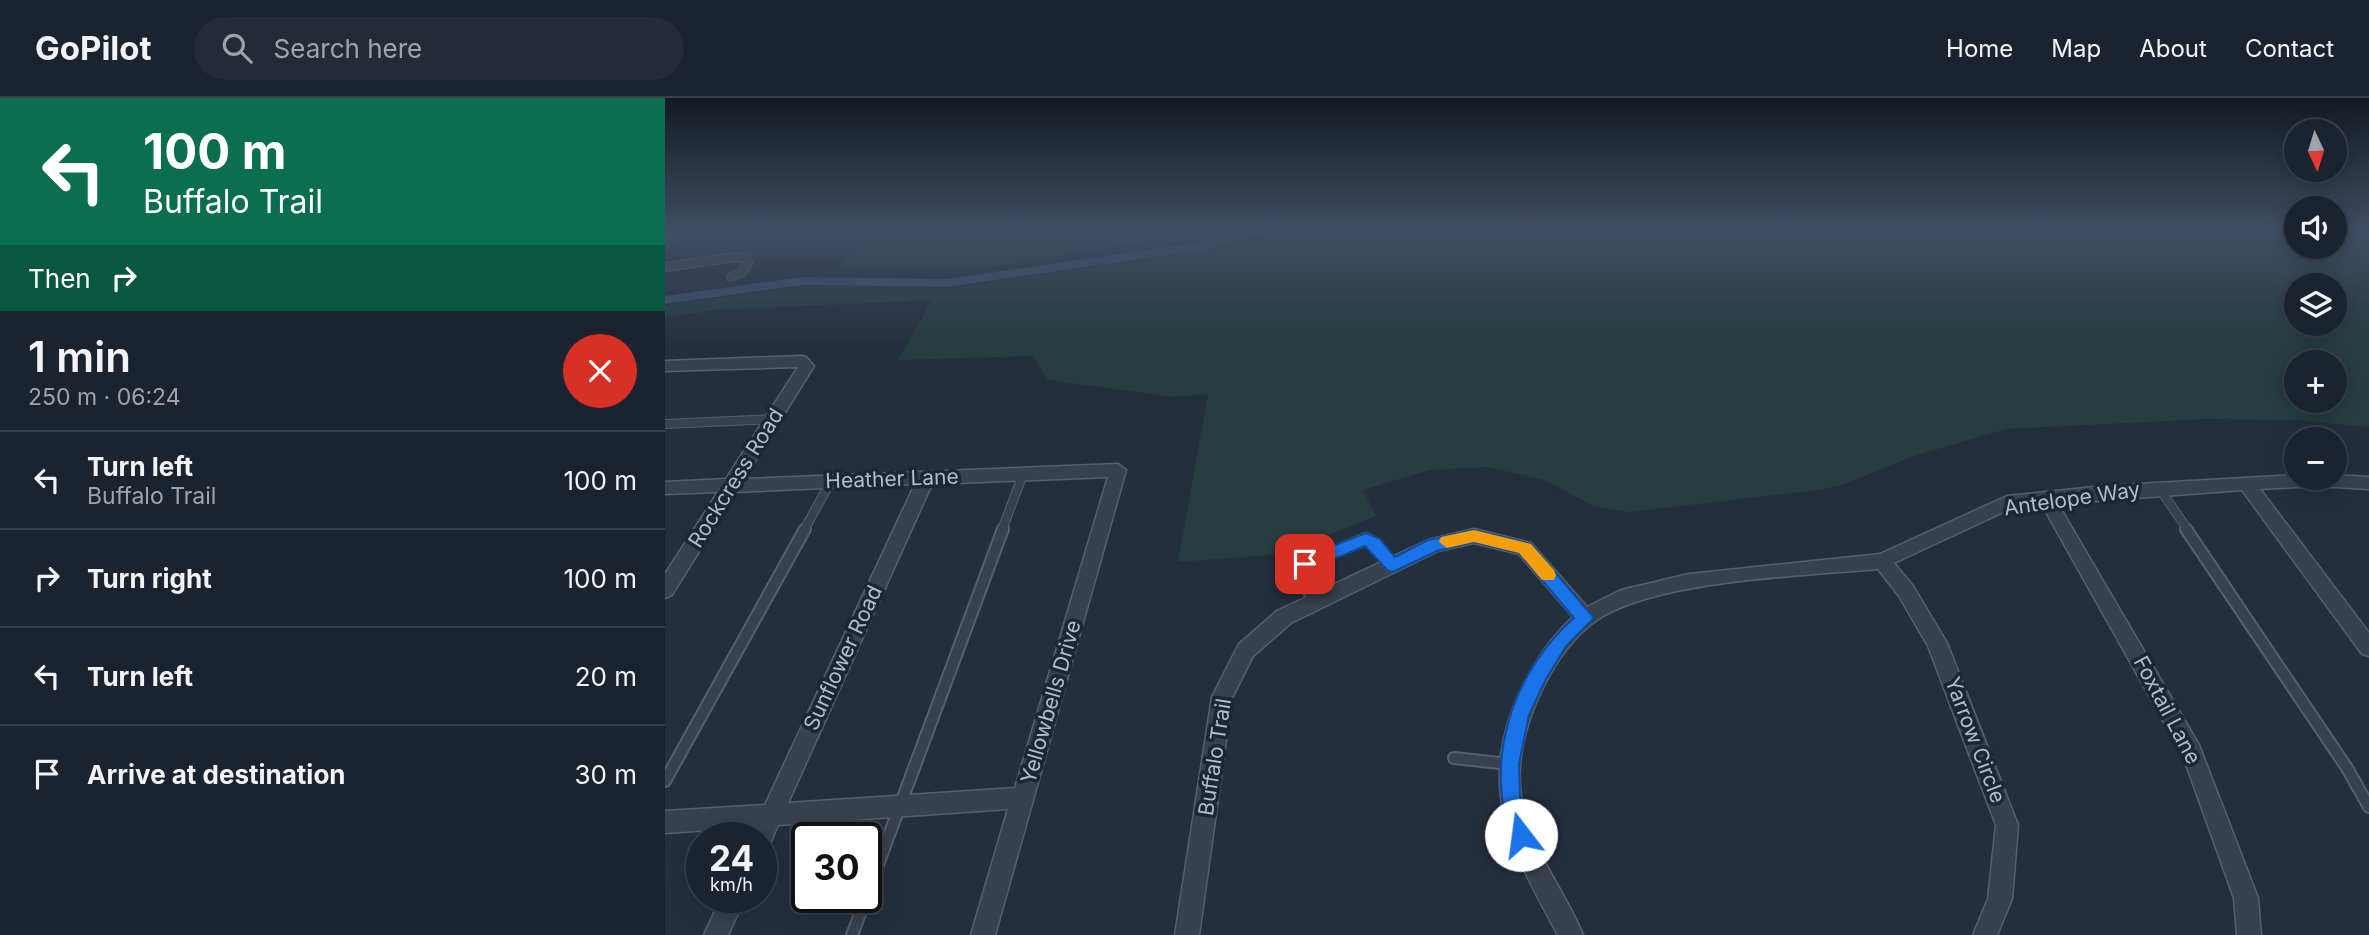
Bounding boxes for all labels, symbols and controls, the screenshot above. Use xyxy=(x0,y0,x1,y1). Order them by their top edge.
search box xyxy=(194,17,684,80)
text: GoPilot xyxy=(35,28,152,68)
icon: search xyxy=(218,29,256,67)
text: Search here xyxy=(274,33,422,64)
text: Home xyxy=(1946,34,2013,63)
text: Map xyxy=(2051,34,2101,63)
text: About xyxy=(2139,34,2207,63)
text: Contact xyxy=(2245,34,2334,63)
north arrow xyxy=(2284,119,2347,182)
map controls xyxy=(2284,119,2347,490)
text: 100 m xyxy=(143,122,287,181)
icon: left xyxy=(28,126,119,217)
text: Buffalo Trail xyxy=(143,182,323,221)
button: sound xyxy=(2284,196,2347,259)
icon: right xyxy=(105,259,143,297)
text: Then xyxy=(28,263,91,294)
button: layers xyxy=(2284,273,2347,336)
text: 1 min xyxy=(28,331,131,382)
button: close xyxy=(563,334,637,408)
button: + xyxy=(2284,350,2347,413)
text: 250 m · 06:24 xyxy=(28,383,181,411)
street label: Rockcress Road xyxy=(683,404,788,552)
button: − xyxy=(2284,427,2347,490)
text: Turn left xyxy=(87,451,193,482)
icon: left xyxy=(28,461,66,499)
street label: Heather Lane xyxy=(825,464,959,493)
text: 100 m xyxy=(564,465,637,496)
street label: Antelope Way xyxy=(2002,477,2142,520)
text: Buffalo Trail xyxy=(87,482,216,510)
pin xyxy=(1275,534,1335,594)
icon: arrive xyxy=(1286,545,1324,583)
icon: right xyxy=(28,559,66,597)
text: Turn right xyxy=(87,563,212,594)
text: 100 m xyxy=(564,563,637,594)
street label: Sunflower Road xyxy=(798,581,887,734)
street label: Yellowbells Drive xyxy=(1015,617,1086,786)
street label: Foxtail Lane xyxy=(2129,651,2206,768)
icon: left xyxy=(28,657,66,695)
text: Turn left xyxy=(87,661,193,692)
text: 20 m xyxy=(575,661,637,692)
street label: Yarrow Circle xyxy=(1940,673,2011,806)
street label: Buffalo Trail xyxy=(1193,697,1236,817)
icon: arrive xyxy=(28,755,66,793)
text: Arrive at destination xyxy=(87,759,346,790)
text: 30 m xyxy=(574,759,637,790)
position arrow xyxy=(1484,798,1558,872)
speed limit sign: 30 xyxy=(791,822,882,913)
text: 24 xyxy=(709,837,754,879)
text: km/h xyxy=(710,874,753,895)

